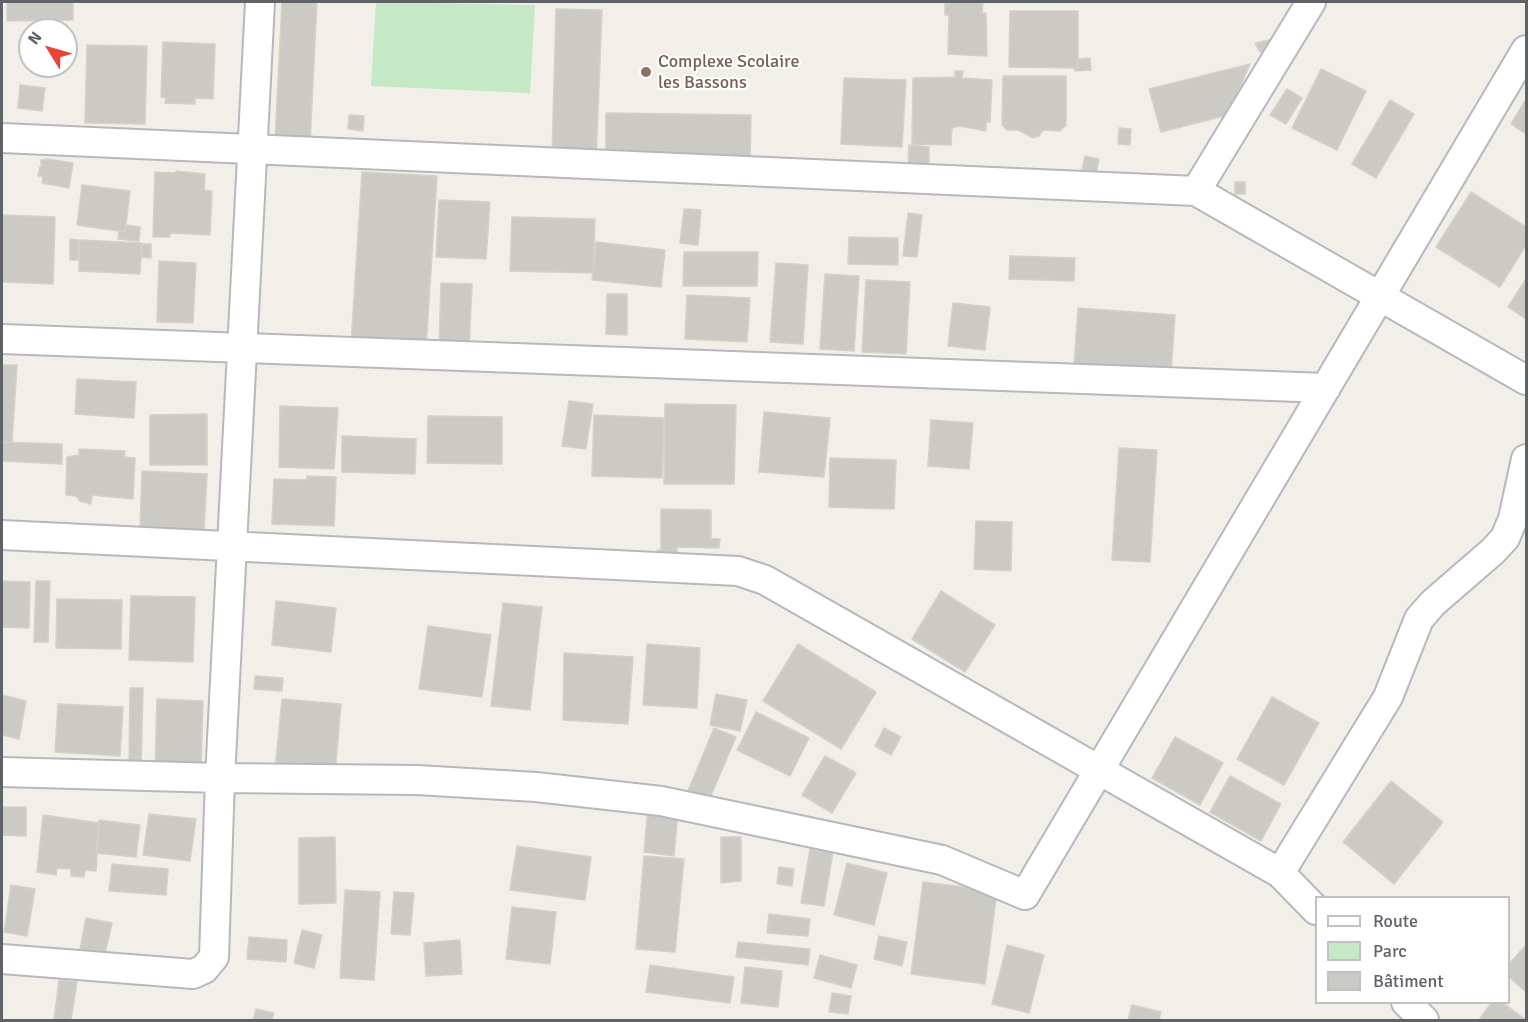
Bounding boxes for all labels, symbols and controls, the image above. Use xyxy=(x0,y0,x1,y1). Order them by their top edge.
north arrow xyxy=(18,18,78,78)
text: N xyxy=(24,28,47,49)
place label: Complexe Scolaire les Bassons xyxy=(658,51,799,94)
marker: Complexe Scolaire les Bassons xyxy=(639,65,653,79)
legend xyxy=(1315,896,1510,1004)
text: Route xyxy=(1373,910,1418,932)
text: Parc xyxy=(1373,940,1407,962)
text: Bâtiment xyxy=(1373,970,1444,992)

